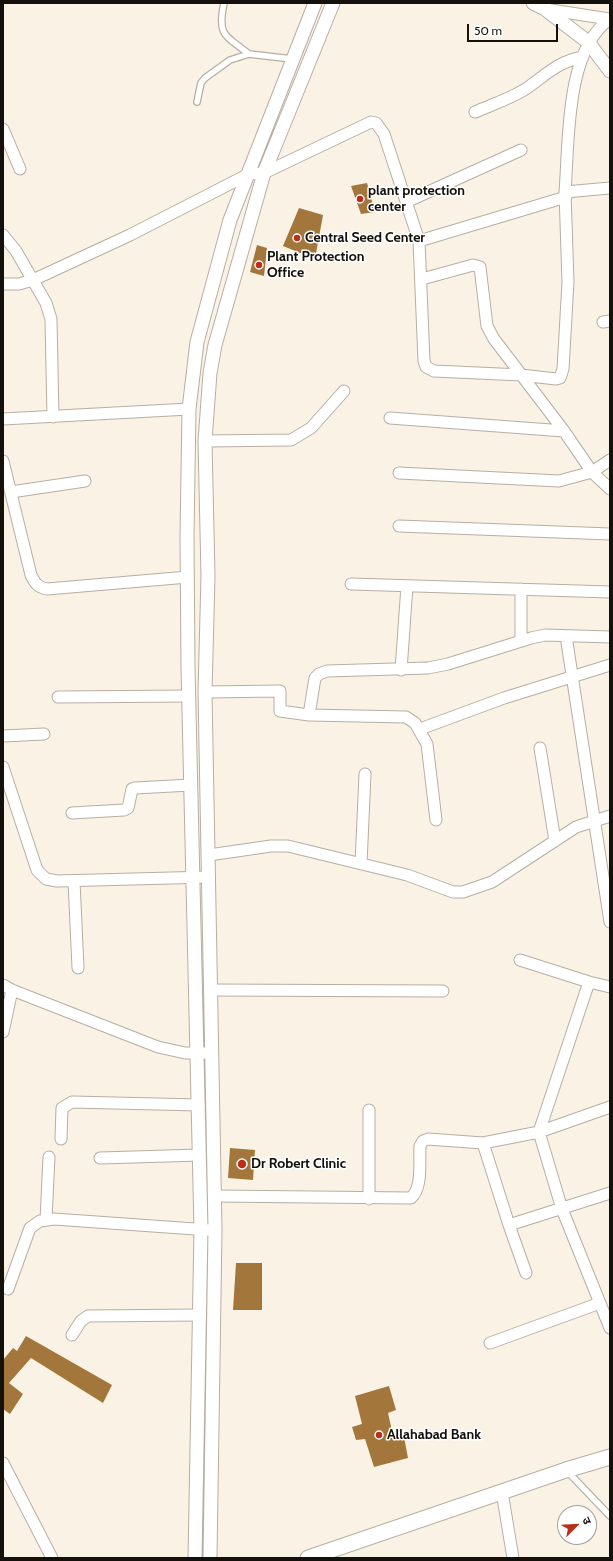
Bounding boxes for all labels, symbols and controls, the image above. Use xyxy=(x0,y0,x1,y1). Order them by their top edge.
scale bar xyxy=(469,16,560,42)
text: 50 m xyxy=(474,23,502,38)
place label: plant protection center xyxy=(368,183,465,216)
marker: plant protection center xyxy=(355,194,365,204)
place label: Central Seed Center xyxy=(305,230,425,246)
marker: Central Seed Center xyxy=(292,233,302,243)
place label: Plant Protection Office xyxy=(267,249,364,282)
marker: Plant Protection Office xyxy=(254,260,264,270)
place label: Dr Robert Clinic xyxy=(251,1156,346,1172)
marker: Dr Robert Clinic xyxy=(236,1158,248,1170)
place label: Allahabad Bank xyxy=(387,1427,481,1443)
marker: Allahabad Bank xyxy=(374,1430,384,1440)
north arrow xyxy=(557,1505,597,1545)
text: उ xyxy=(579,1515,595,1526)

